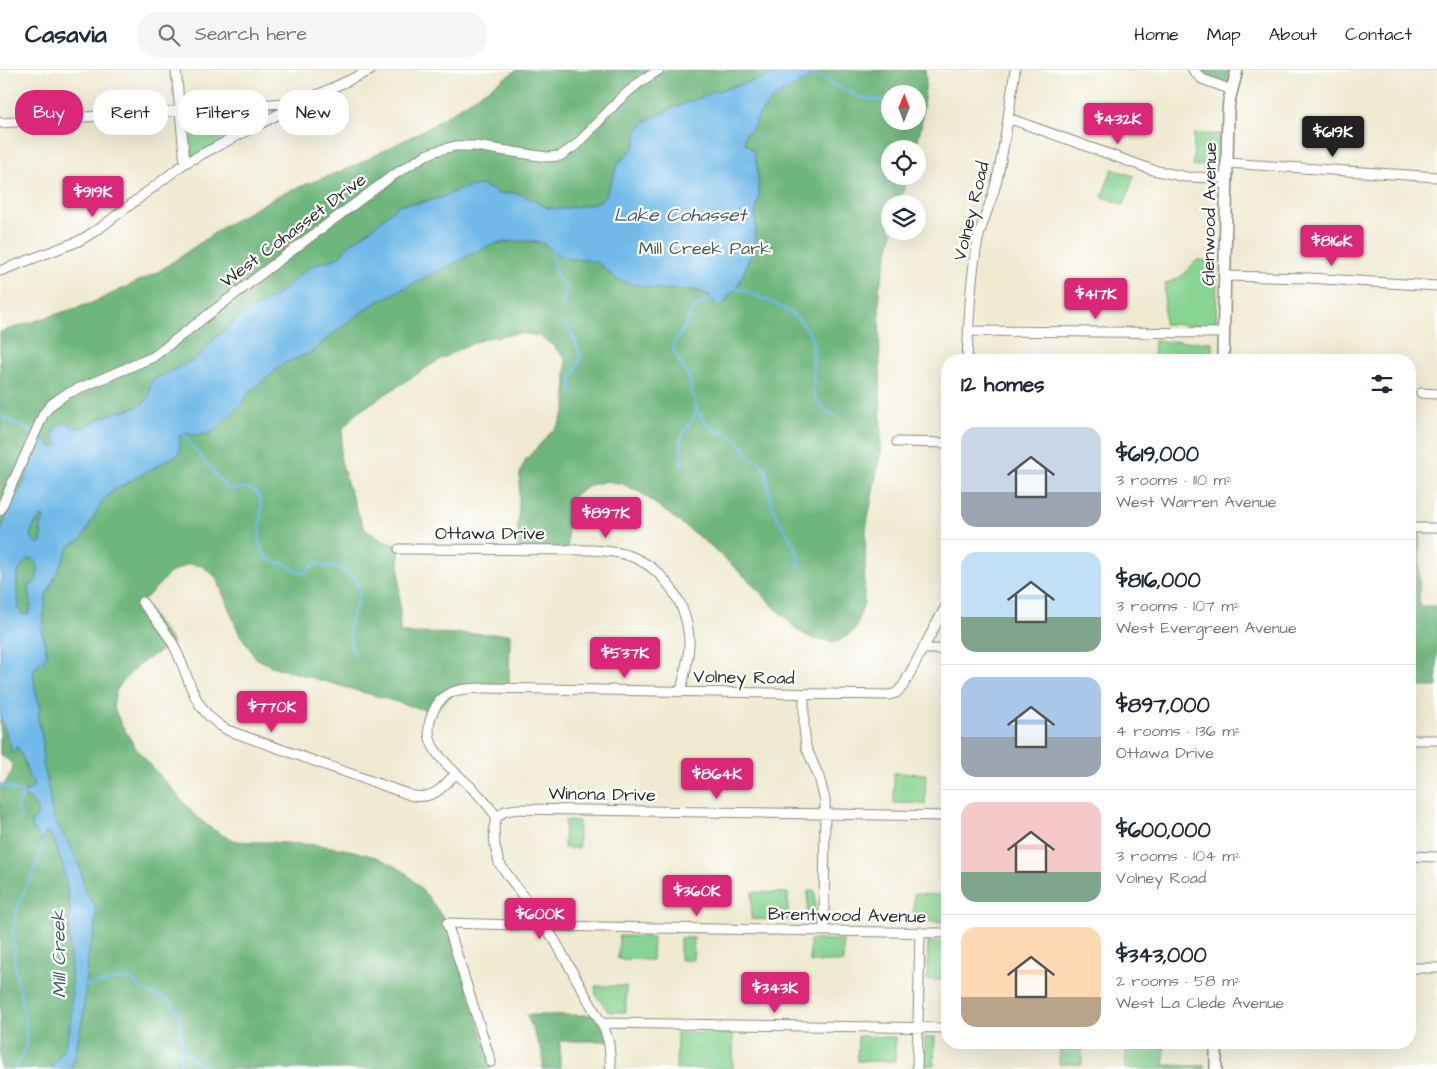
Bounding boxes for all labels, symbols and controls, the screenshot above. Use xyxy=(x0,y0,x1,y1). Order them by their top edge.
search box xyxy=(137,12,487,57)
text: Casavia xyxy=(25,18,107,52)
icon: search xyxy=(155,21,183,49)
text: Search here xyxy=(195,21,307,48)
text: Home xyxy=(1134,22,1179,47)
text: Map xyxy=(1207,22,1241,47)
text: About xyxy=(1269,22,1317,47)
text: Contact xyxy=(1345,22,1412,47)
north arrow xyxy=(881,85,926,130)
map controls xyxy=(881,85,926,240)
chip: Buy xyxy=(15,90,83,135)
chip: Rent xyxy=(93,90,168,135)
chip: Filters xyxy=(178,90,268,135)
chip: New xyxy=(278,90,349,135)
pin: $432K xyxy=(1083,102,1153,145)
text: $432K xyxy=(1095,108,1141,130)
pin: $619K xyxy=(1298,116,1368,158)
text: $619K xyxy=(1313,121,1353,143)
button: locate xyxy=(881,140,926,185)
street label: Glenwood Avenue xyxy=(1196,142,1223,286)
street label: Volney Road xyxy=(947,159,997,264)
street label: West Cohasset Drive xyxy=(215,167,372,294)
pin: $919K xyxy=(58,176,128,218)
text: $919K xyxy=(74,181,112,203)
button: layers xyxy=(881,195,926,240)
water label: Lake Cohasset xyxy=(614,202,749,229)
pin: $816K xyxy=(1297,224,1367,267)
text: $816K xyxy=(1311,230,1353,252)
park label: Mill Creek Park xyxy=(639,236,771,261)
pin: $417K xyxy=(1061,278,1131,320)
text: $417K xyxy=(1075,283,1117,305)
text: 12 homes xyxy=(961,370,1045,399)
icon: filters xyxy=(1368,370,1396,398)
text: $619,000 xyxy=(1116,440,1199,469)
icon: home xyxy=(1001,447,1061,507)
text: 3 rooms · 110 m² xyxy=(1116,469,1232,491)
text: West Warren Avenue xyxy=(1116,491,1277,513)
pin: $897K xyxy=(571,496,641,539)
text: $897K xyxy=(582,502,630,524)
street label: Ottawa Drive xyxy=(435,521,545,546)
text: $816,000 xyxy=(1116,566,1201,595)
icon: home xyxy=(1001,572,1061,632)
text: 3 rooms · 107 m² xyxy=(1116,595,1240,617)
text: West Evergreen Avenue xyxy=(1116,617,1297,639)
pin: $537K xyxy=(590,636,660,679)
text: $537K xyxy=(601,642,649,664)
street label: Volney Road xyxy=(693,664,795,692)
pin: $770K xyxy=(237,690,307,733)
text: $897,000 xyxy=(1116,691,1210,720)
text: $770K xyxy=(248,696,296,718)
icon: home xyxy=(1001,697,1061,757)
text: 4 rooms · 136 m² xyxy=(1116,720,1241,742)
text: Ottawa Drive xyxy=(1116,742,1214,764)
pin: $864K xyxy=(682,758,752,800)
text: $864K xyxy=(692,763,742,785)
street label: Winona Drive xyxy=(548,781,656,808)
text: $600,000 xyxy=(1116,816,1211,845)
icon: home xyxy=(1001,822,1061,882)
text: 3 rooms · 104 m² xyxy=(1116,845,1241,867)
text: Volney Road xyxy=(1116,867,1206,889)
pin: $360K xyxy=(662,874,732,917)
text: $360K xyxy=(674,880,720,902)
pin: $600K xyxy=(505,898,575,940)
street label: Brentwood Avenue xyxy=(768,902,927,929)
text: $600K xyxy=(516,903,564,925)
water label: Mill Creek xyxy=(45,909,74,998)
text: $343,000 xyxy=(1116,941,1207,970)
icon: home xyxy=(1001,947,1061,1007)
text: 2 rooms · 58 m² xyxy=(1116,970,1241,992)
pin: $343K xyxy=(740,972,810,1014)
text: $343K xyxy=(752,977,798,999)
text: West La Clede Avenue xyxy=(1116,992,1284,1014)

